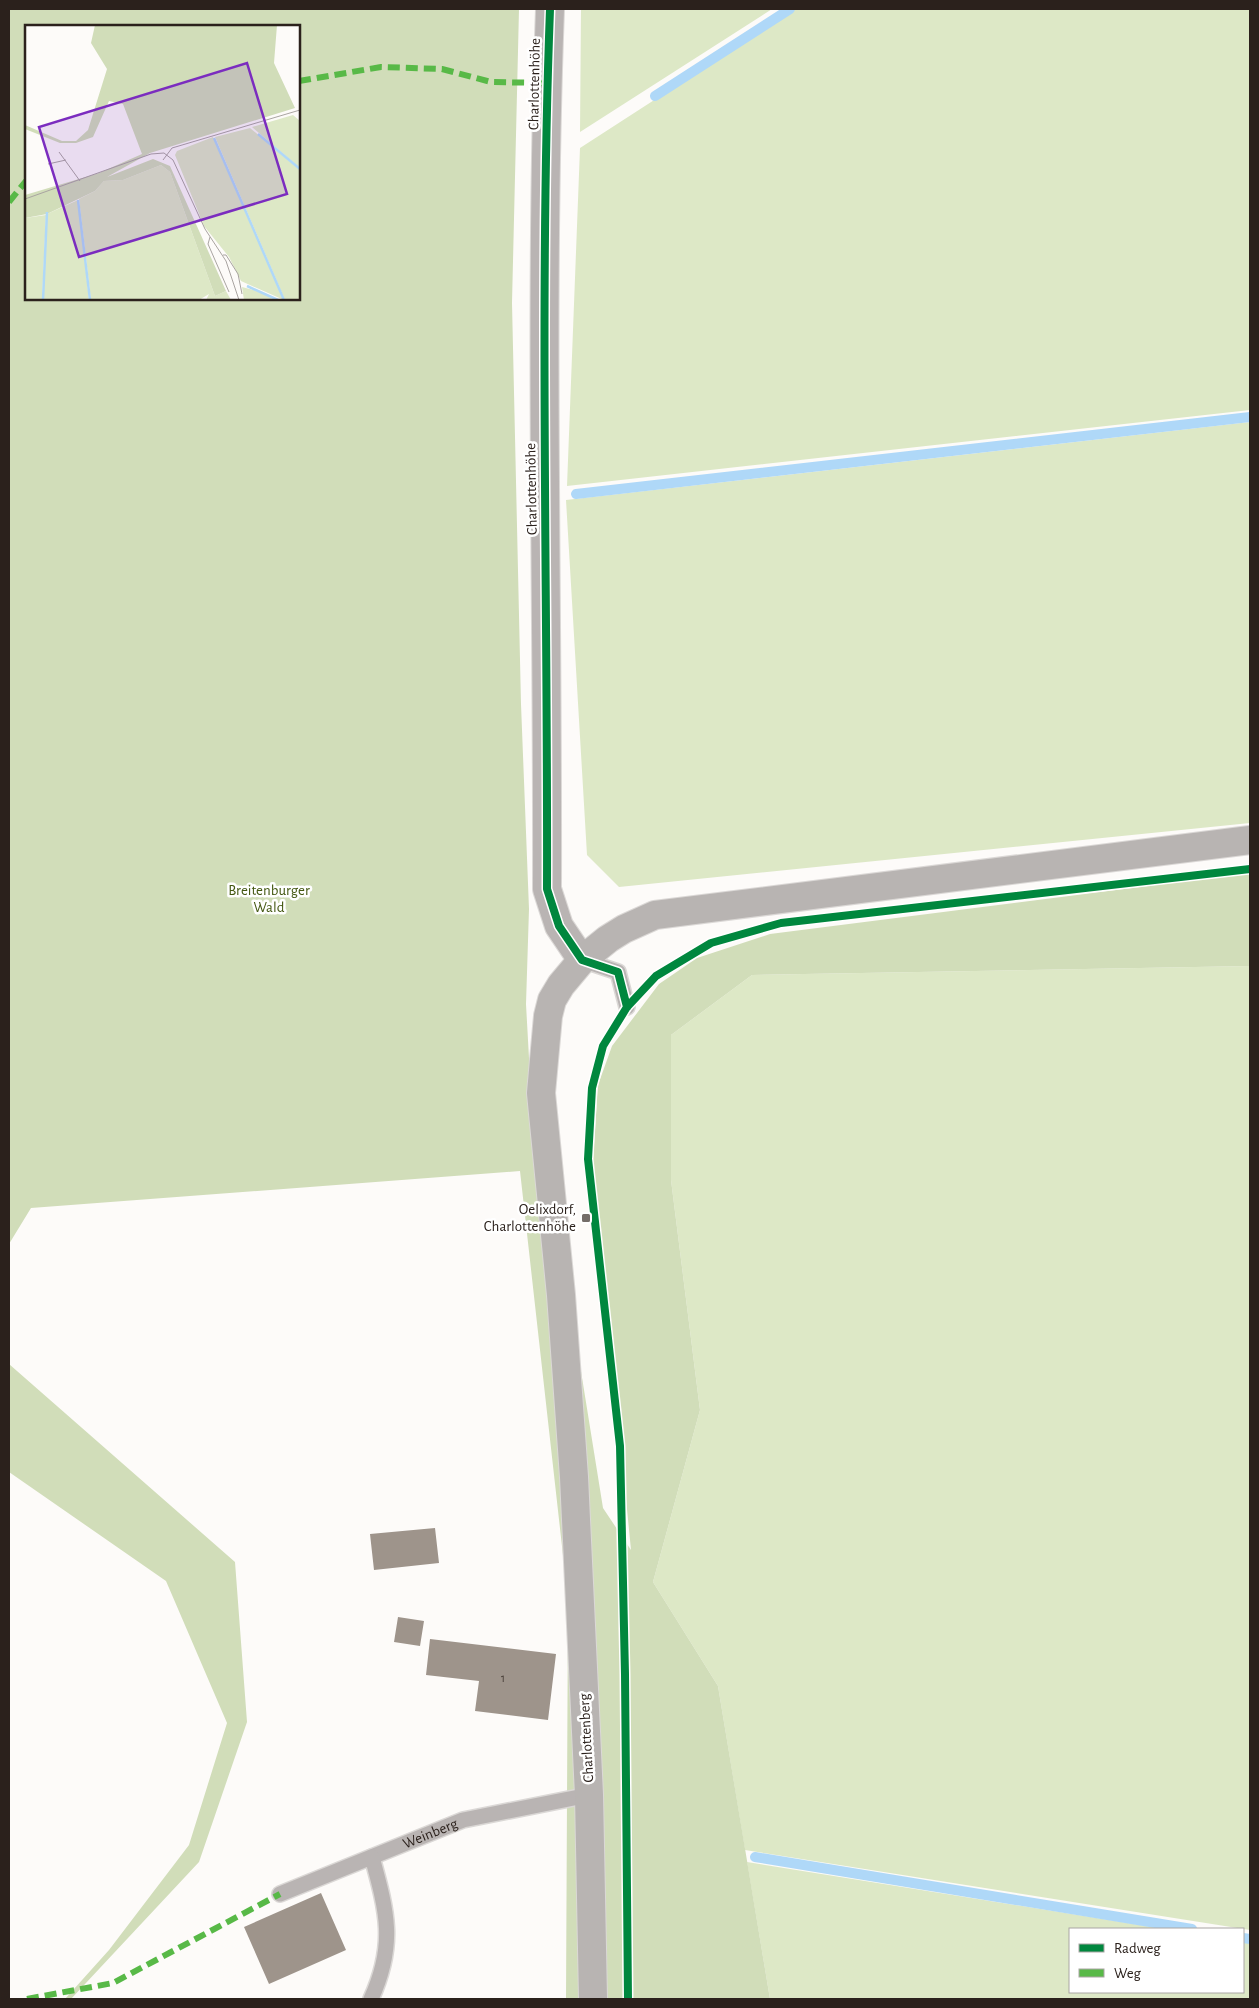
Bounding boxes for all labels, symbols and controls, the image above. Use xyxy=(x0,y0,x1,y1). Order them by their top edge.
inset map xyxy=(25,25,300,300)
street label: Charlottenhöhe xyxy=(526,38,543,130)
street label: Charlottenhöhe xyxy=(523,443,540,535)
park label: Breitenburger Wald xyxy=(228,883,310,915)
place label: Oelixdorf, Charlottenhöhe xyxy=(484,1202,576,1234)
marker: Oelixdorf, Charlottenhöhe xyxy=(580,1212,592,1224)
house number: 1 xyxy=(501,1672,505,1684)
street label: Charlottenberg xyxy=(577,1692,596,1783)
street label: Weinberg xyxy=(401,1816,461,1852)
legend xyxy=(1069,1928,1244,1993)
text: Radweg xyxy=(1114,1941,1161,1956)
text: Weg xyxy=(1114,1966,1142,1981)

